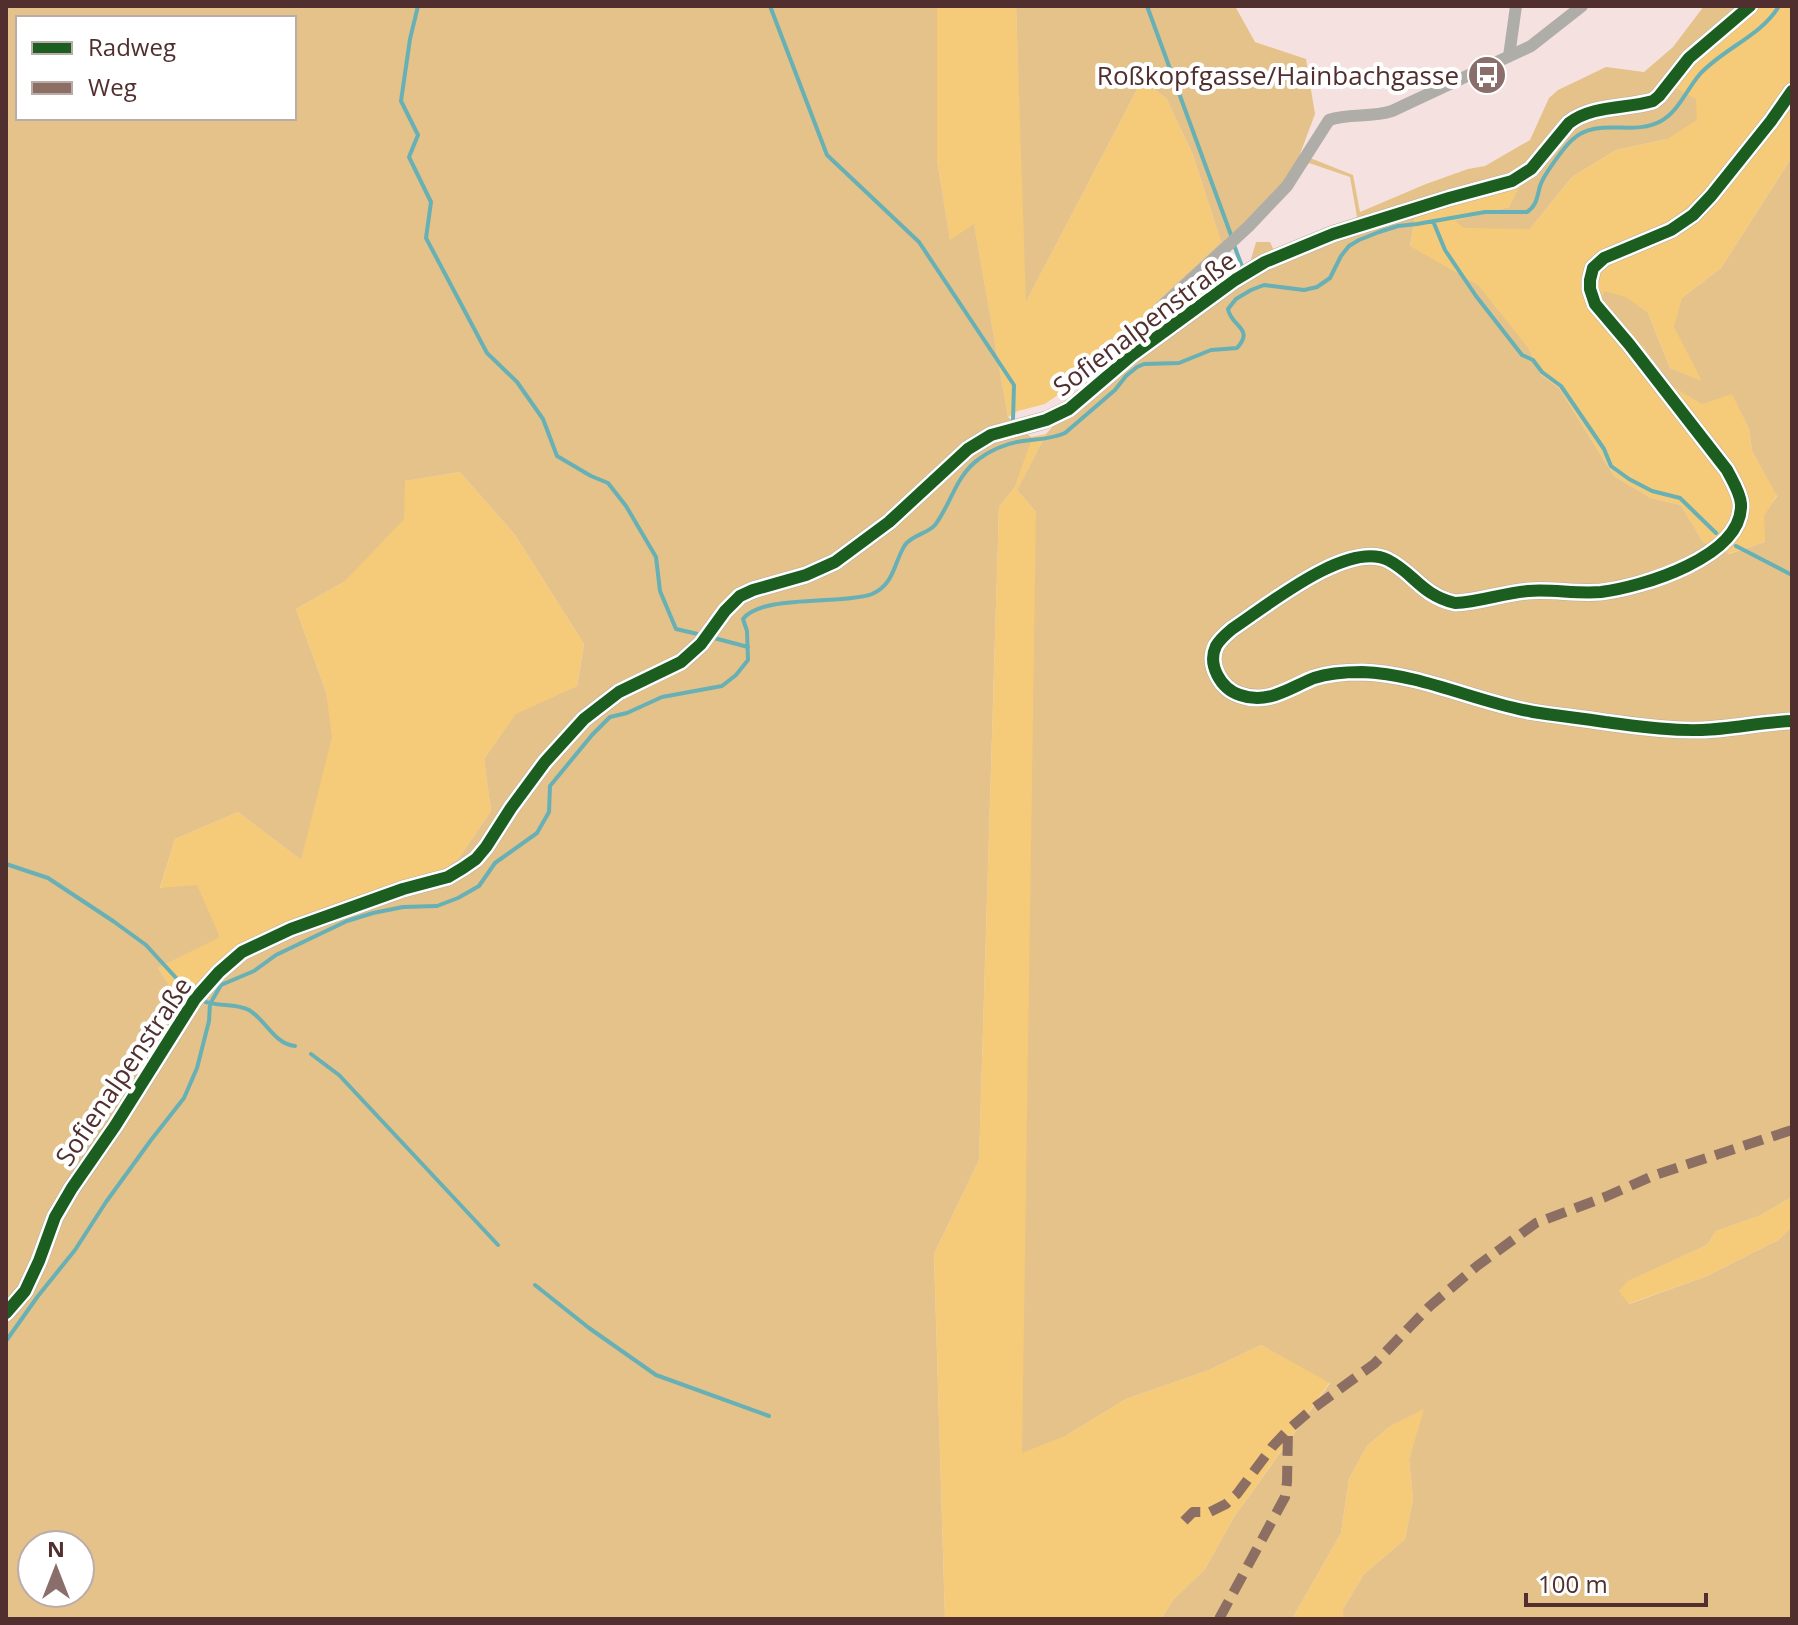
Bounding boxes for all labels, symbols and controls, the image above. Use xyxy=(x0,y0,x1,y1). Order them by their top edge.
legend xyxy=(16,16,296,120)
text: Radweg xyxy=(88,30,176,63)
bus stop icon: Roßkopfgasse/Hainbachgasse xyxy=(1466,54,1508,96)
place label: Roßkopfgasse/Hainbachgasse xyxy=(1097,57,1459,93)
text: Weg xyxy=(88,70,137,103)
street label: Sofienalpenstraße xyxy=(1045,242,1243,404)
street label: Sofienalpenstraße xyxy=(46,969,200,1173)
north arrow xyxy=(16,1529,96,1609)
text: N xyxy=(47,1533,65,1563)
scale bar xyxy=(1526,1557,1706,1607)
text: 100 m xyxy=(1538,1567,1608,1600)

